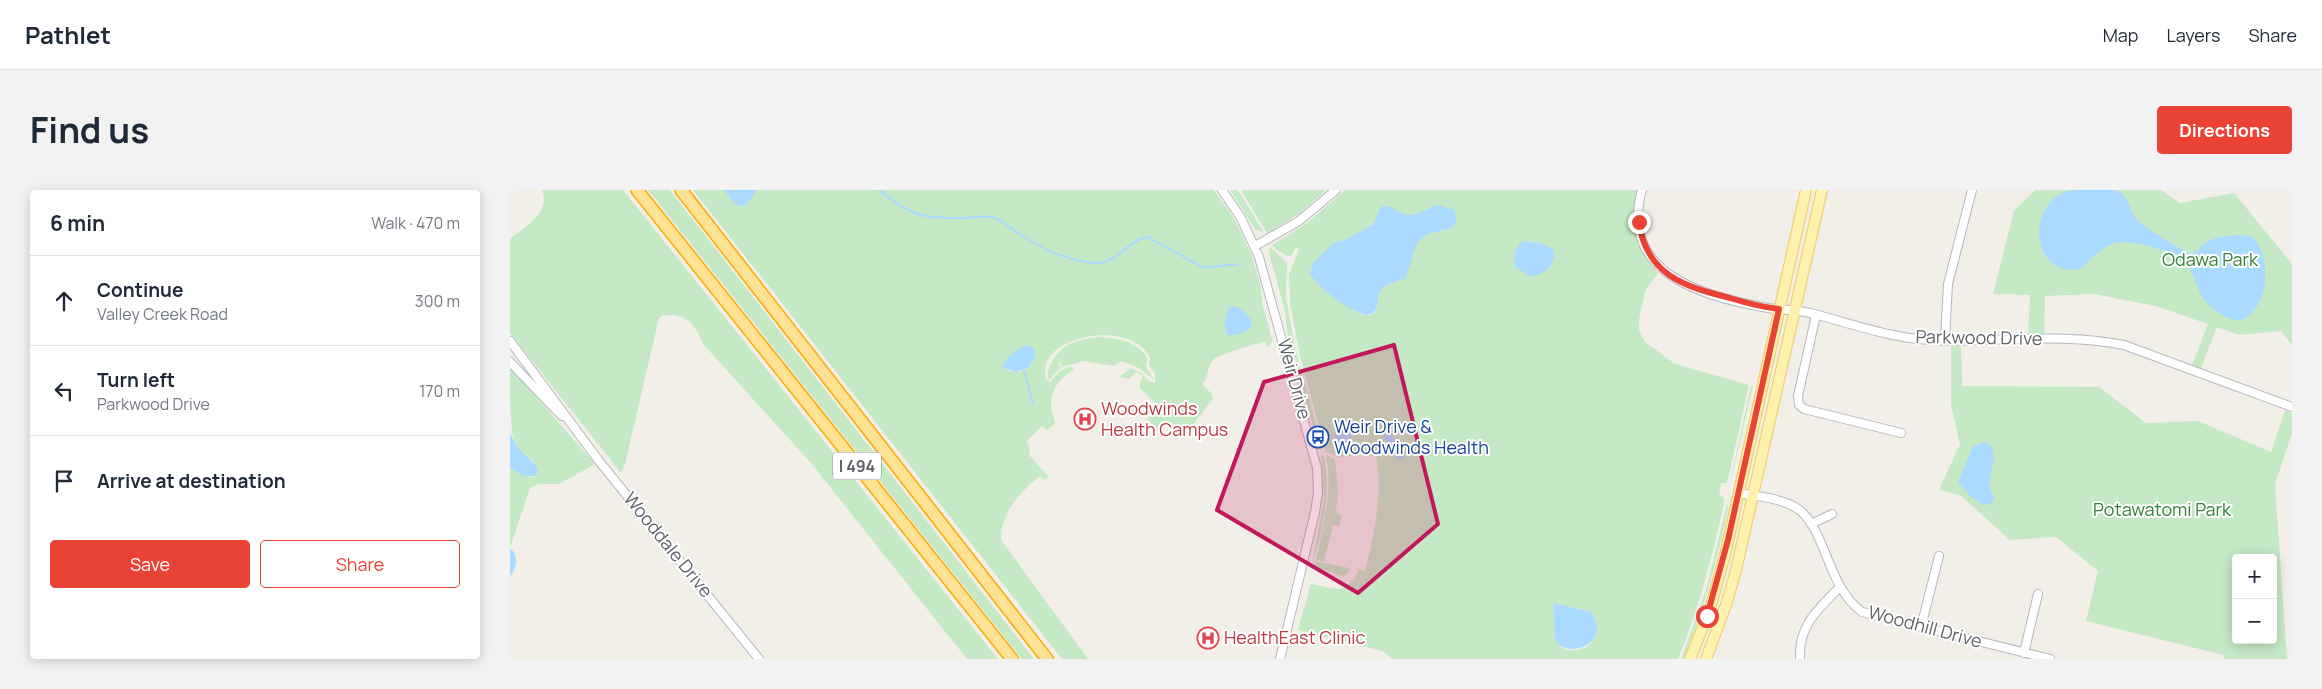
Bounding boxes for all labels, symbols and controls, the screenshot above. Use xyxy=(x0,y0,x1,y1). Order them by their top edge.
text: Pathlet xyxy=(25,18,111,51)
text: Map xyxy=(2103,23,2138,47)
text: Layers xyxy=(2166,23,2220,47)
text: Share xyxy=(2248,23,2297,47)
text: Find us xyxy=(30,106,149,154)
button: Directions xyxy=(2157,106,2292,154)
text: 6 min xyxy=(50,209,105,237)
route end xyxy=(1628,211,1651,234)
text: Walk · 470 m xyxy=(371,212,460,234)
park label: Odawa Park xyxy=(2162,247,2259,271)
text: Continue xyxy=(97,277,183,303)
icon: ahead xyxy=(50,287,78,315)
text: 300 m xyxy=(415,290,460,312)
text: Valley Creek Road xyxy=(97,303,228,325)
street label: Parkwood Drive xyxy=(1915,324,2043,350)
street label: Weir Drive xyxy=(1273,336,1317,422)
text: Turn left xyxy=(97,367,175,393)
icon: left xyxy=(50,377,78,405)
text: 170 m xyxy=(419,380,460,402)
text: Parkwood Drive xyxy=(97,393,210,415)
place label: Woodwinds Health Campus xyxy=(1101,396,1228,441)
hospital icon: Woodwinds Health Campus xyxy=(1073,407,1097,431)
place label: Weir Drive & Woodwinds Health xyxy=(1334,414,1489,459)
bus stop icon: Weir Drive & Woodwinds Health xyxy=(1306,425,1330,449)
road number: I 494 xyxy=(833,452,881,480)
icon: arrive xyxy=(50,467,78,495)
text: Arrive at destination xyxy=(97,468,286,494)
street label: Wooddale Drive xyxy=(619,487,719,602)
park label: Potawatomi Park xyxy=(2093,497,2232,521)
button: Save xyxy=(50,540,250,588)
button: Share xyxy=(260,540,460,588)
map controls xyxy=(2232,554,2277,644)
button: + xyxy=(2232,554,2277,599)
street label: Woodhill Drive xyxy=(1866,599,1985,653)
button: − xyxy=(2232,599,2277,644)
route start xyxy=(1696,605,1719,628)
place label: HealthEast Clinic xyxy=(1224,625,1365,649)
hospital icon: HealthEast Clinic xyxy=(1196,626,1220,650)

